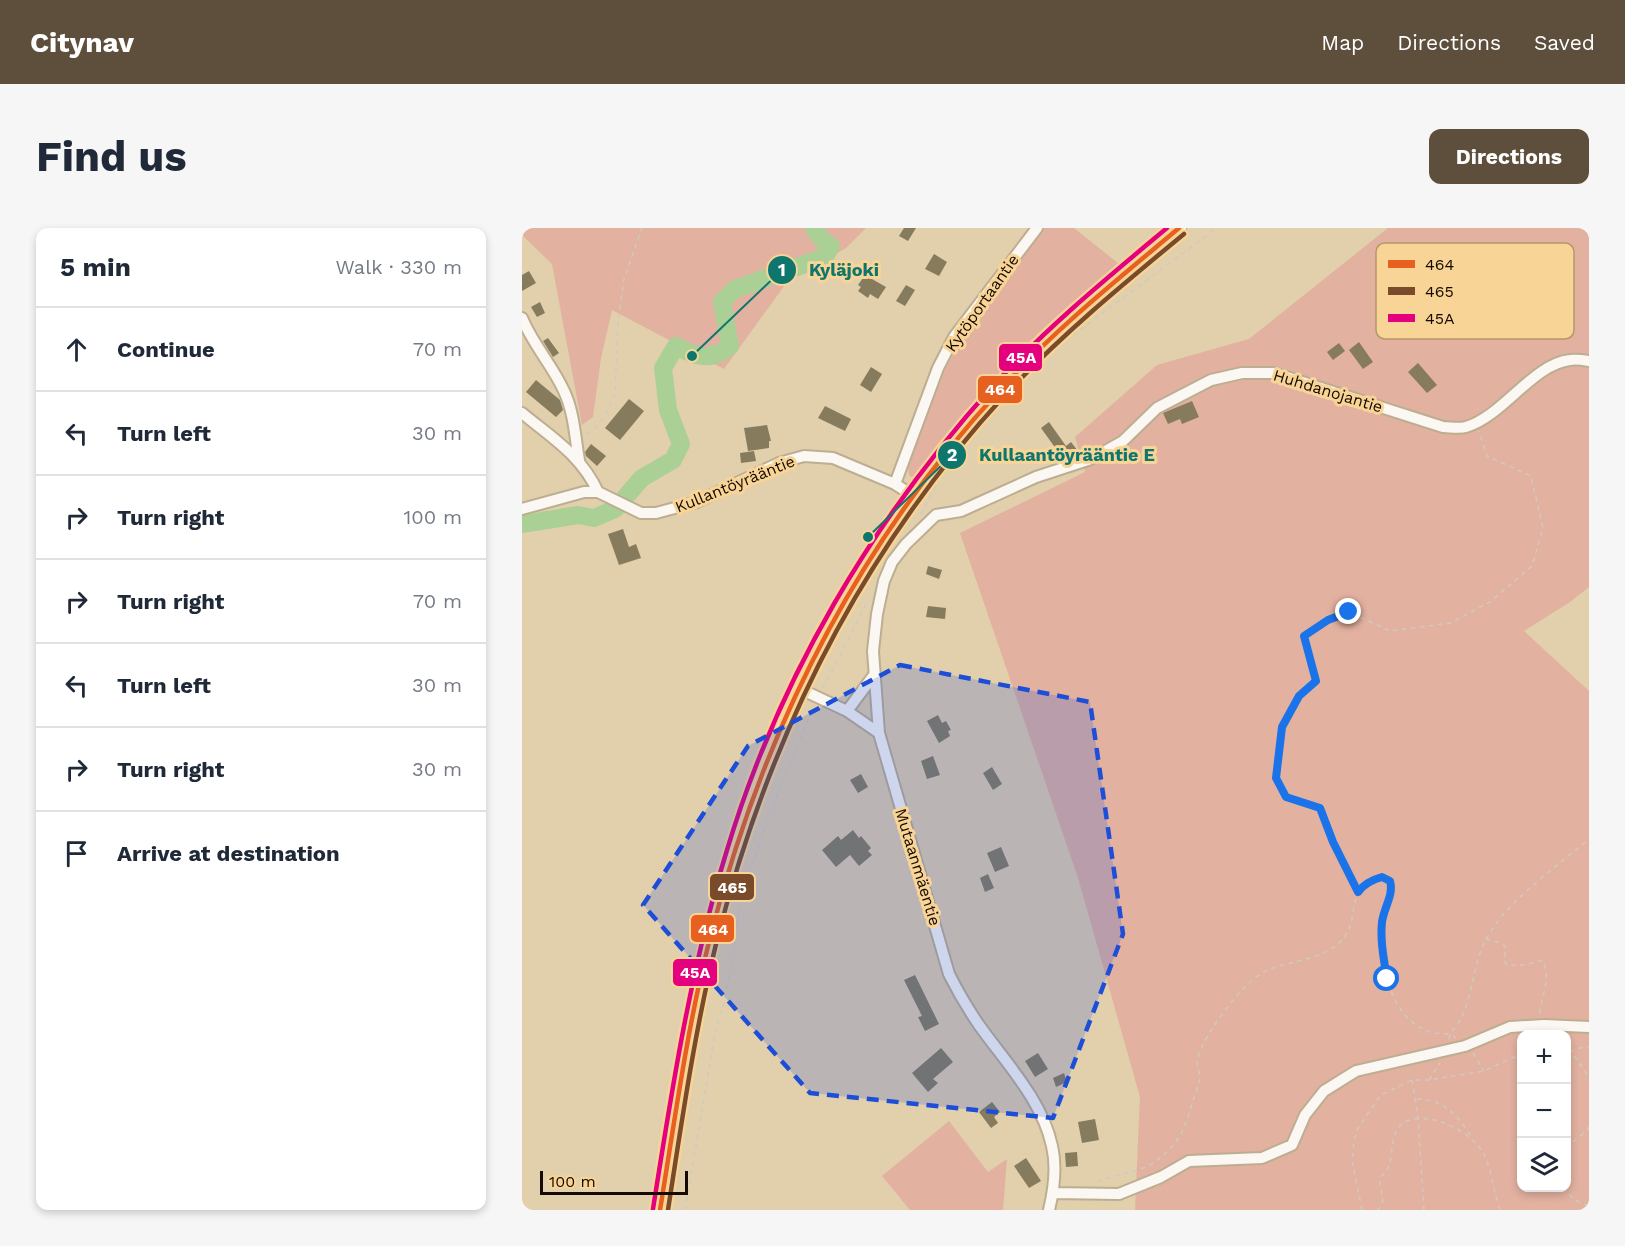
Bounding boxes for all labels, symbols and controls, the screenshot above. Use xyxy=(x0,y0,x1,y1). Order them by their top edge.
text: Citynav xyxy=(30,26,134,59)
text: Map xyxy=(1321,30,1364,55)
text: Directions xyxy=(1397,30,1501,55)
text: Saved xyxy=(1534,30,1595,55)
button: Directions xyxy=(1429,129,1589,184)
text: Find us xyxy=(36,132,187,181)
legend xyxy=(1376,243,1574,339)
street label: Kytöportaantie xyxy=(941,251,1023,355)
text: 5 min xyxy=(60,252,131,282)
callout: Kyläjoki xyxy=(767,252,891,288)
text: Walk · 330 m xyxy=(335,255,462,279)
text: 464 xyxy=(1425,255,1455,274)
text: 1 xyxy=(778,259,786,280)
text: Kyläjoki xyxy=(809,259,879,280)
text: 465 xyxy=(1425,282,1454,301)
text: 45A xyxy=(1425,309,1455,328)
icon: ahead xyxy=(60,333,93,366)
text: Continue xyxy=(117,337,215,362)
text: 70 m xyxy=(413,337,462,361)
line badge: 45A xyxy=(998,343,1043,372)
text: 45A xyxy=(1006,348,1036,367)
street label: Huhdanojantie xyxy=(1271,365,1385,417)
line badge: 464 xyxy=(977,375,1023,404)
text: 464 xyxy=(985,380,1015,399)
icon: left xyxy=(60,417,93,450)
text: Turn left xyxy=(117,421,211,446)
text: 30 m xyxy=(412,421,462,445)
callout: Kullaantöyrääntie E xyxy=(937,437,1167,473)
text: 2 xyxy=(947,444,957,465)
text: Kullaantöyrääntie E xyxy=(979,444,1155,465)
street label: Kullantöyrääntie xyxy=(672,451,798,517)
icon: right xyxy=(60,501,93,534)
text: Turn right xyxy=(117,505,224,530)
text: 100 m xyxy=(403,505,462,529)
icon: right xyxy=(60,585,93,618)
text: Turn right xyxy=(117,589,224,614)
text: 70 m xyxy=(413,589,462,613)
route end xyxy=(1335,598,1361,624)
icon: left xyxy=(60,669,93,702)
text: Turn left xyxy=(117,673,211,698)
text: 30 m xyxy=(412,673,462,697)
icon: right xyxy=(60,753,93,786)
text: Turn right xyxy=(117,757,224,782)
text: 30 m xyxy=(412,757,462,781)
street label: Mutaanmäentie xyxy=(891,806,945,928)
icon: arrive xyxy=(60,837,93,870)
text: Arrive at destination xyxy=(117,841,340,866)
line badge: 465 xyxy=(709,873,755,901)
text: 465 xyxy=(717,878,747,897)
line badge: 464 xyxy=(690,914,735,943)
text: 464 xyxy=(698,920,728,939)
line badge: 45A xyxy=(672,958,718,987)
text: 45A xyxy=(680,963,710,982)
route start xyxy=(1373,965,1399,991)
map controls xyxy=(1517,1030,1571,1192)
button: + xyxy=(1517,1030,1571,1084)
button: − xyxy=(1517,1084,1571,1138)
button: layers xyxy=(1517,1138,1571,1192)
scale bar xyxy=(540,1168,688,1196)
text: 100 m xyxy=(549,1172,596,1191)

